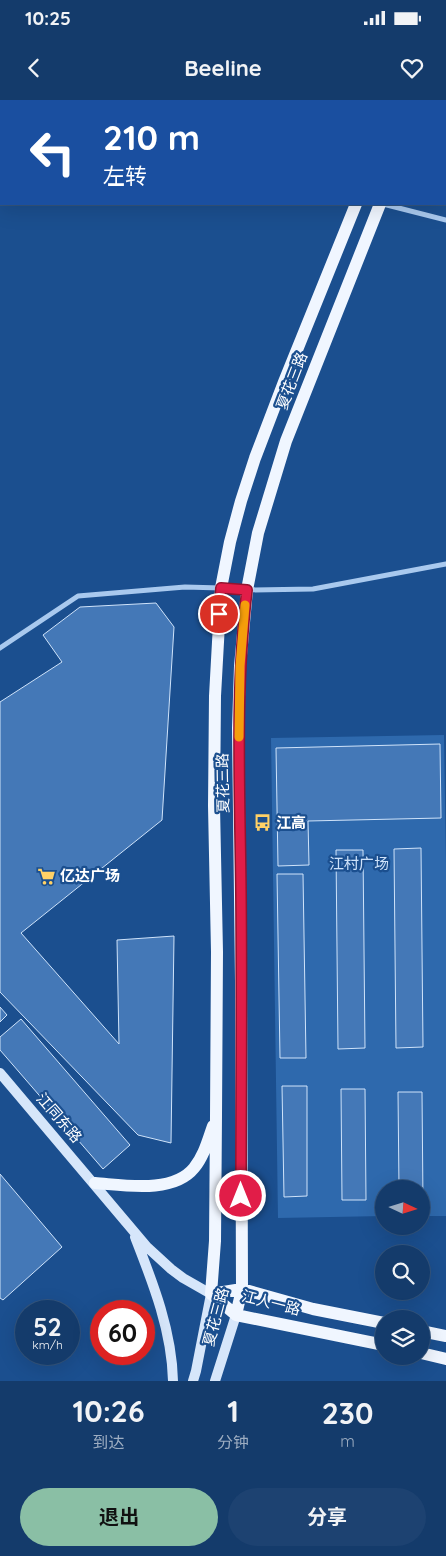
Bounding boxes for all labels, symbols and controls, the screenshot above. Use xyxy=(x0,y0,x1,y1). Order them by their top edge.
text: 10:25 xyxy=(25,6,71,30)
icon: back xyxy=(20,54,48,82)
text: Beeline xyxy=(184,54,262,82)
icon: heart xyxy=(398,54,426,82)
text: 210 m xyxy=(103,115,200,159)
icon: left xyxy=(20,120,85,185)
text: 左转 xyxy=(103,162,147,190)
street label: 夏花三路 xyxy=(272,349,311,412)
pin xyxy=(198,593,240,635)
icon: arrive xyxy=(205,600,233,628)
street label: 夏花三路 xyxy=(212,753,233,813)
bus stop icon: 江高 xyxy=(252,813,272,833)
place label: 江高 xyxy=(276,813,306,832)
park label: 江村广场 xyxy=(329,854,389,873)
supermarket icon: 亿达广场 xyxy=(36,866,56,886)
place label: 亿达广场 xyxy=(60,866,120,885)
street label: 江同东路 xyxy=(33,1089,86,1147)
position arrow xyxy=(214,1169,266,1221)
north arrow xyxy=(375,1180,430,1235)
map controls xyxy=(375,1180,430,1365)
button: search xyxy=(375,1245,430,1300)
street label: 夏花三路 xyxy=(199,1285,232,1348)
street label: 江人一路 xyxy=(240,1286,303,1319)
speed limit sign: 60 xyxy=(90,1300,155,1365)
button: layers xyxy=(375,1310,430,1365)
text: 52 xyxy=(33,1311,62,1342)
text: km/h xyxy=(32,1337,63,1352)
text: 10:26 xyxy=(73,1392,145,1430)
text: 1 xyxy=(227,1392,239,1430)
text: 230 xyxy=(322,1394,373,1432)
text: m xyxy=(340,1431,355,1451)
text: 到达 xyxy=(93,1432,125,1452)
text: 分钟 xyxy=(217,1432,249,1452)
button: 退出 xyxy=(20,1488,218,1546)
button: 分享 xyxy=(228,1488,426,1546)

